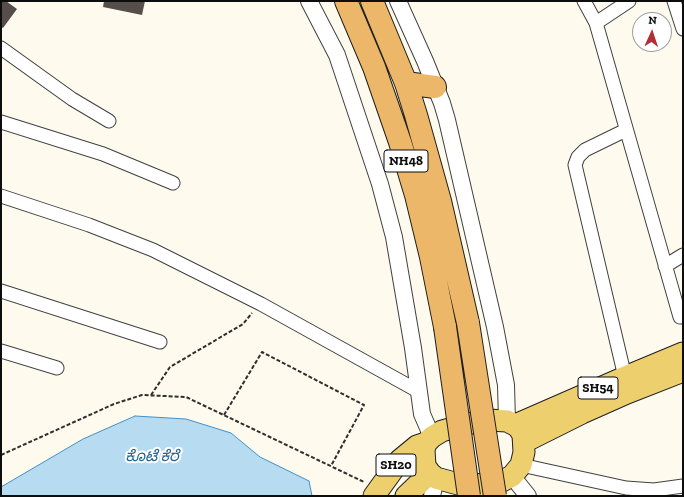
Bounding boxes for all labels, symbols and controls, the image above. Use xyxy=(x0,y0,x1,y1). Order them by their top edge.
north arrow xyxy=(632,12,672,52)
text: N xyxy=(648,14,657,27)
road number: NH48 xyxy=(384,150,428,172)
road number: SH54 xyxy=(578,377,618,399)
water label: ಕೊಟೆ ಕೆರೆ xyxy=(125,448,179,466)
road number: SH20 xyxy=(376,454,416,476)

